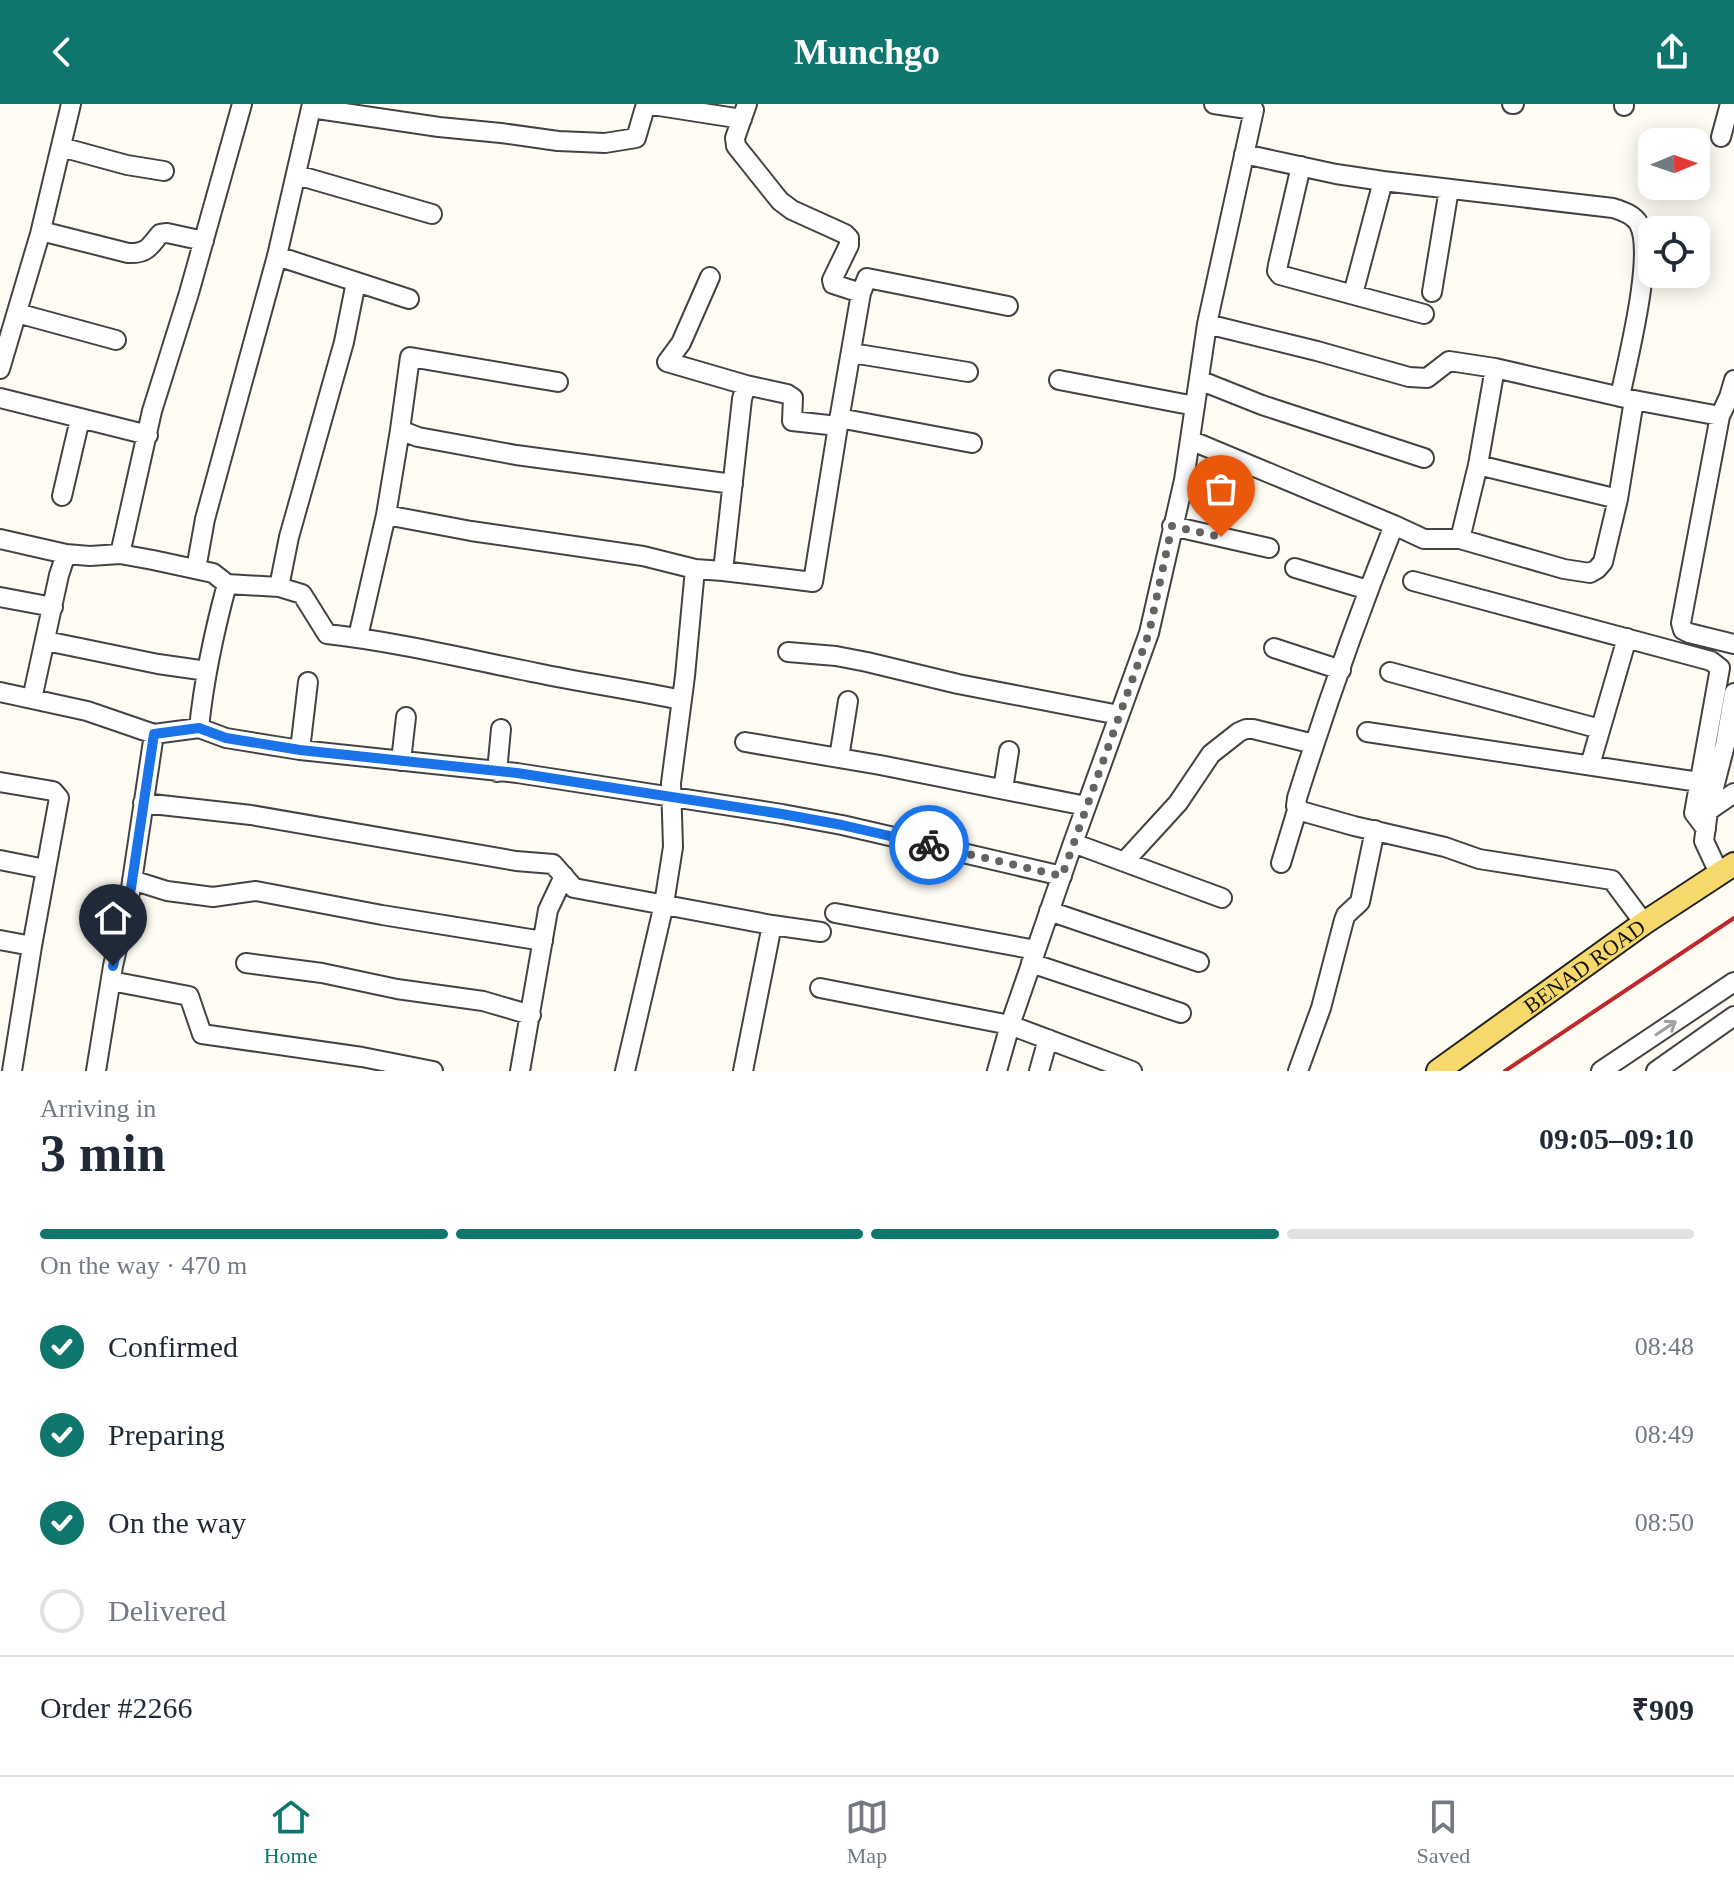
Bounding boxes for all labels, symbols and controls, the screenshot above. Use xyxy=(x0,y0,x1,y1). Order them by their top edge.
icon: back xyxy=(40,30,84,74)
icon: share xyxy=(1650,30,1694,74)
text: Munchgo xyxy=(794,32,940,72)
north arrow xyxy=(1638,128,1710,200)
map controls xyxy=(1638,128,1710,288)
button: locate xyxy=(1638,216,1710,288)
pin xyxy=(1187,455,1255,537)
icon: bag xyxy=(1199,467,1243,511)
courier xyxy=(889,805,969,885)
icon: bike xyxy=(907,823,951,867)
pin xyxy=(79,884,147,966)
icon: home xyxy=(91,896,135,940)
street label: BENAD ROAD xyxy=(1519,914,1650,1018)
one-way arrow xyxy=(1654,1019,1676,1036)
text: Arriving in xyxy=(40,1094,156,1123)
text: 09:05–09:10 xyxy=(1539,1122,1694,1155)
text: 3 min xyxy=(40,1125,166,1182)
text: On the way · 470 m xyxy=(40,1251,247,1280)
icon: check xyxy=(40,1325,84,1369)
text: Confirmed xyxy=(108,1330,238,1363)
text: 08:48 xyxy=(1635,1332,1694,1361)
icon: check xyxy=(40,1413,84,1457)
text: Preparing xyxy=(108,1418,225,1451)
text: 08:49 xyxy=(1635,1420,1694,1449)
icon: check xyxy=(40,1501,84,1545)
text: On the way xyxy=(108,1506,246,1539)
text: 08:50 xyxy=(1635,1508,1694,1537)
text: Delivered xyxy=(108,1594,226,1627)
text: Order #2266 xyxy=(40,1691,192,1724)
text: ₹909 xyxy=(1632,1693,1694,1726)
tab: Home xyxy=(264,1795,318,1869)
tab: Map xyxy=(845,1795,889,1869)
tab: Saved xyxy=(1416,1795,1470,1869)

